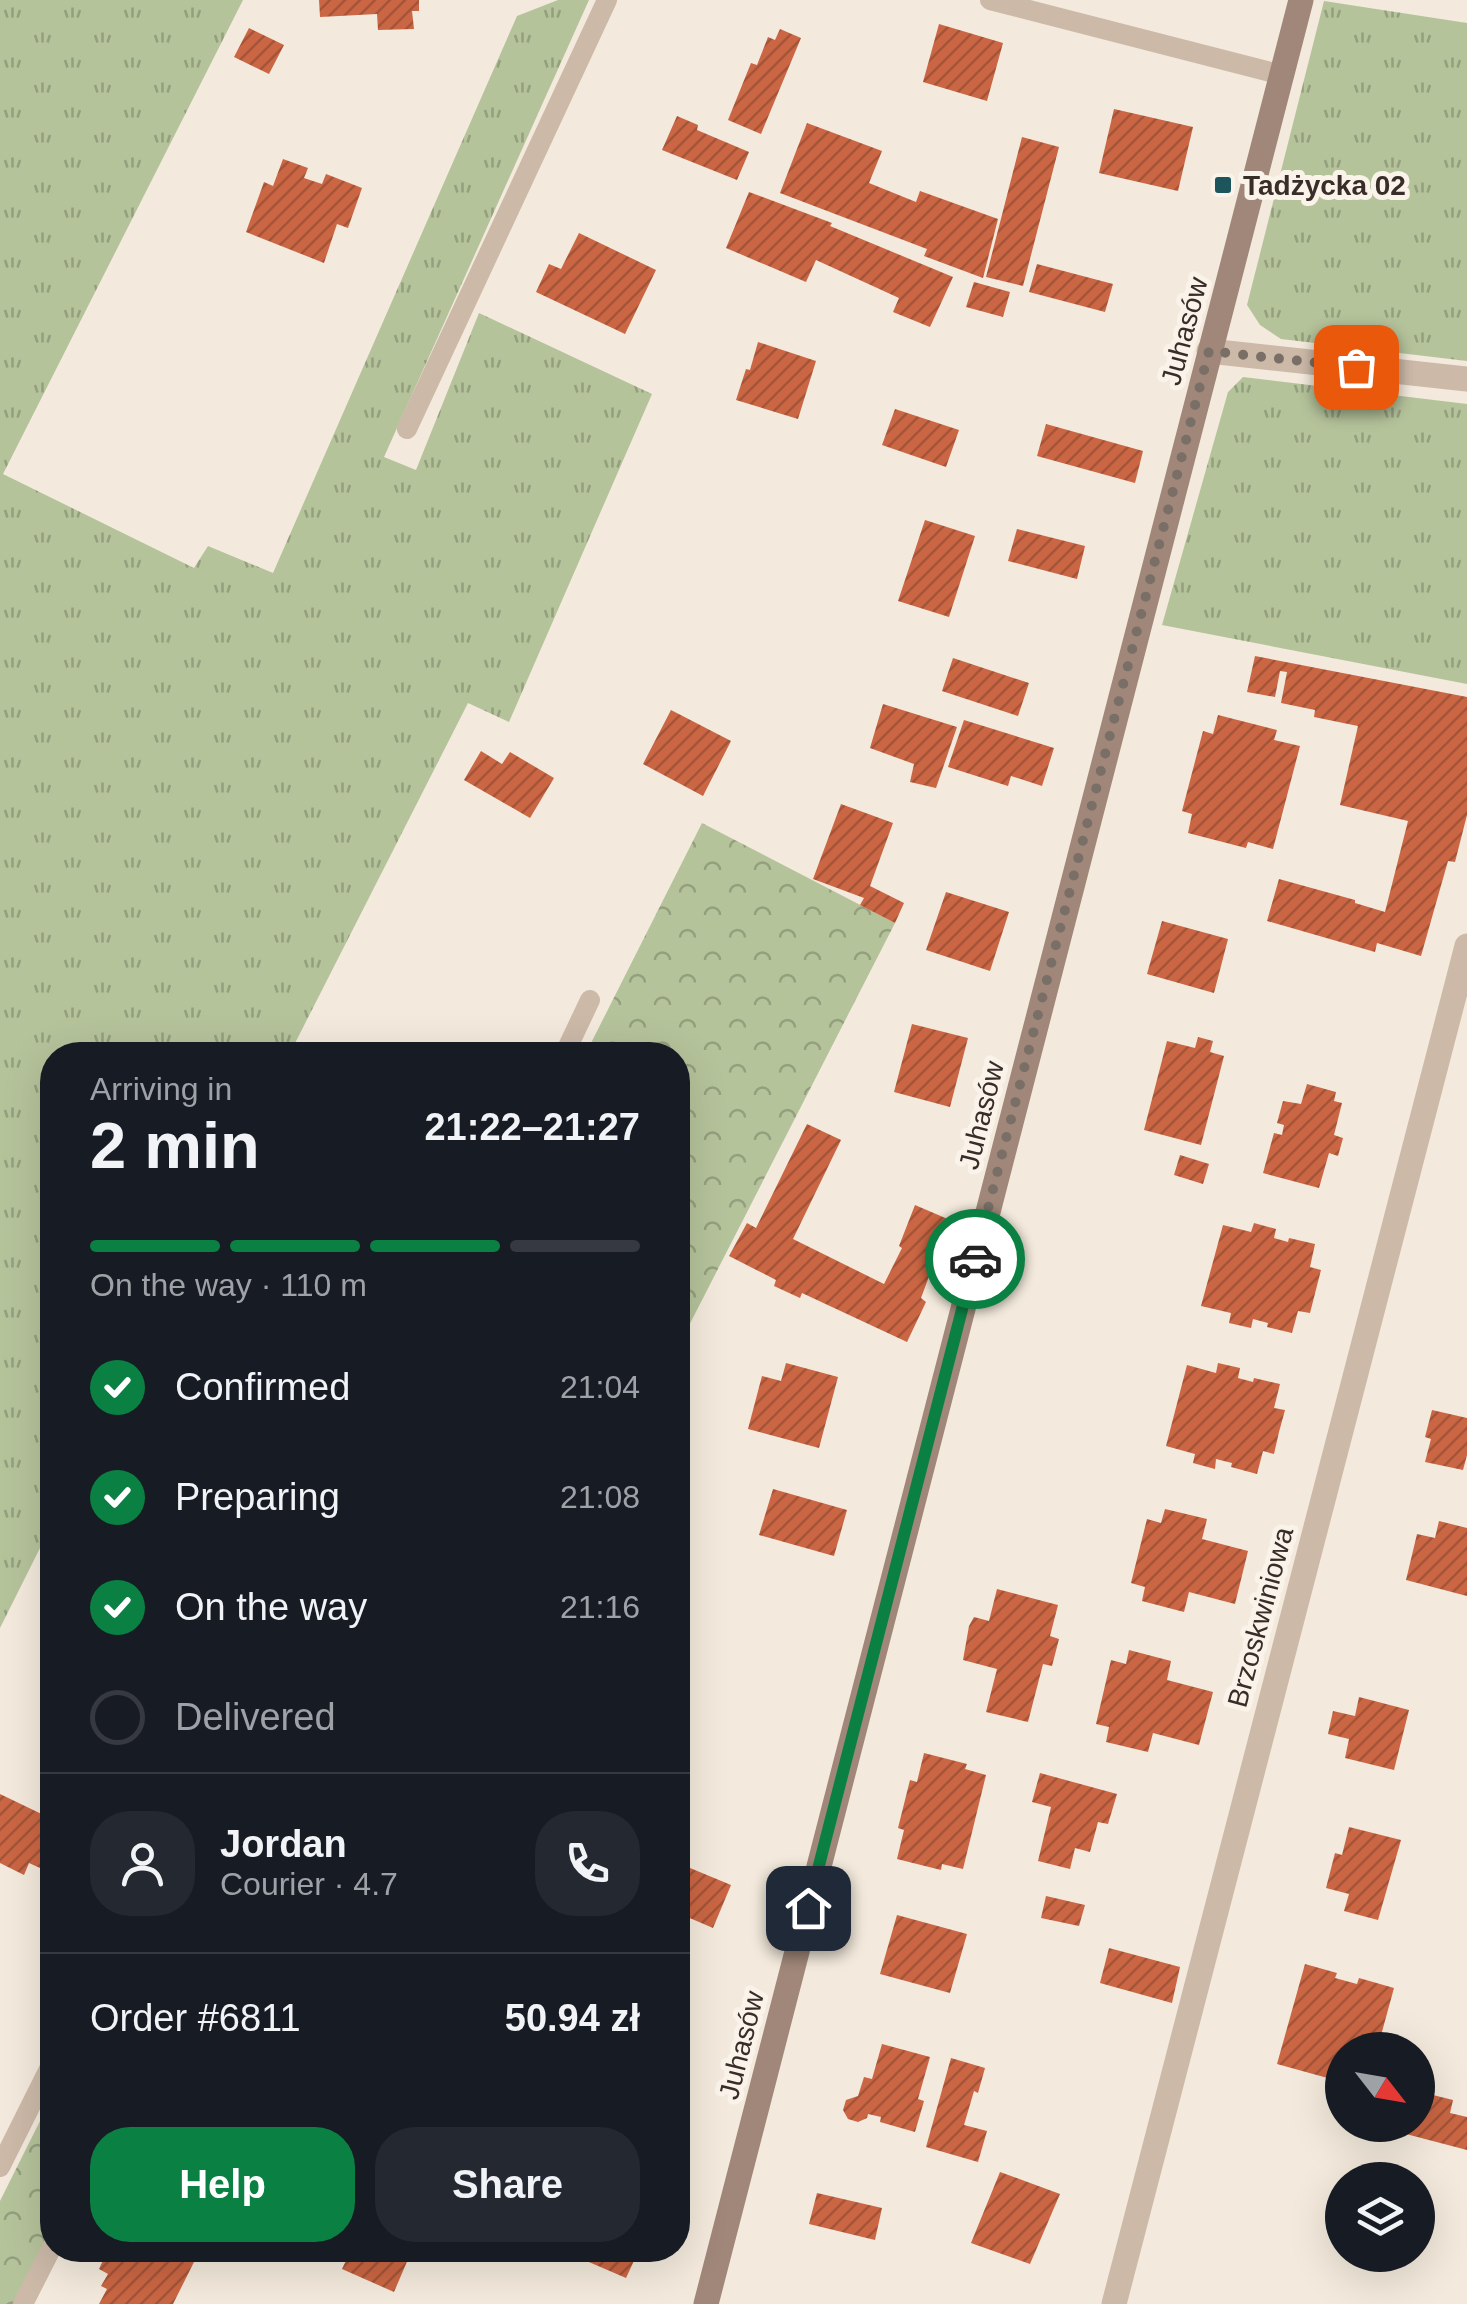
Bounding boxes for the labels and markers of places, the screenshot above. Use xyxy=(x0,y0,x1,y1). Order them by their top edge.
place label: Tadżycka 02 xyxy=(1243,170,1406,201)
marker: Tadżycka 02 xyxy=(1212,174,1234,196)
pin xyxy=(1314,325,1399,410)
pin xyxy=(766,1866,851,1951)

